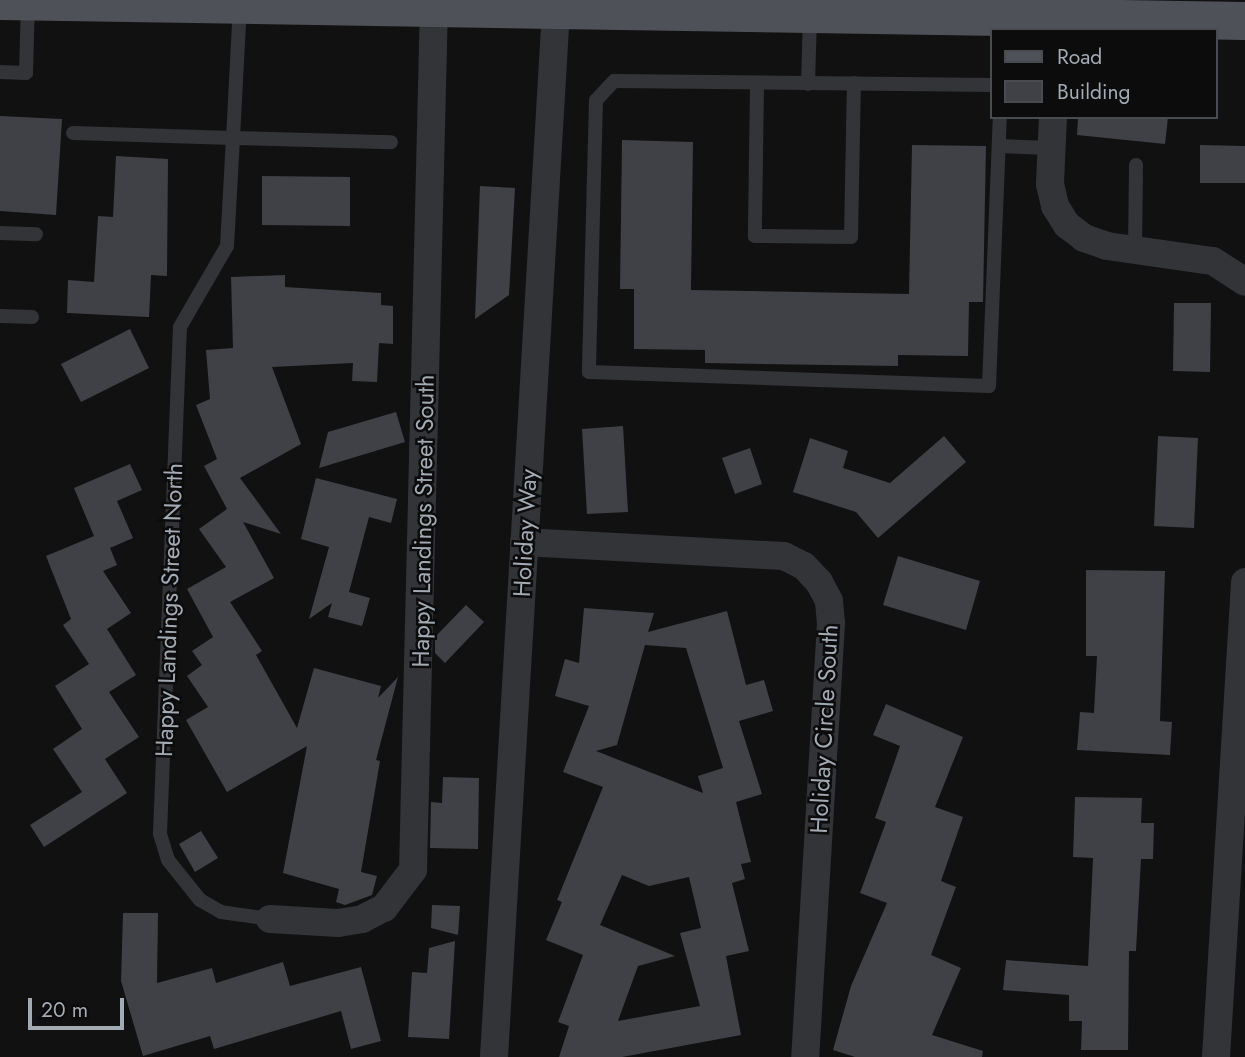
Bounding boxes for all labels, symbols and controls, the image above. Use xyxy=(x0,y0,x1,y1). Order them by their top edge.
legend xyxy=(990,28,1217,119)
text: Road xyxy=(1057,42,1102,72)
text: Building xyxy=(1057,77,1130,107)
street label: Happy Landings Street South xyxy=(406,374,440,668)
street label: Happy Landings Street North xyxy=(149,462,189,758)
street label: Holiday Way xyxy=(507,468,543,598)
street label: Holiday Circle South xyxy=(804,624,844,834)
scale bar xyxy=(32,984,128,1028)
text: 20 m xyxy=(41,995,88,1025)

